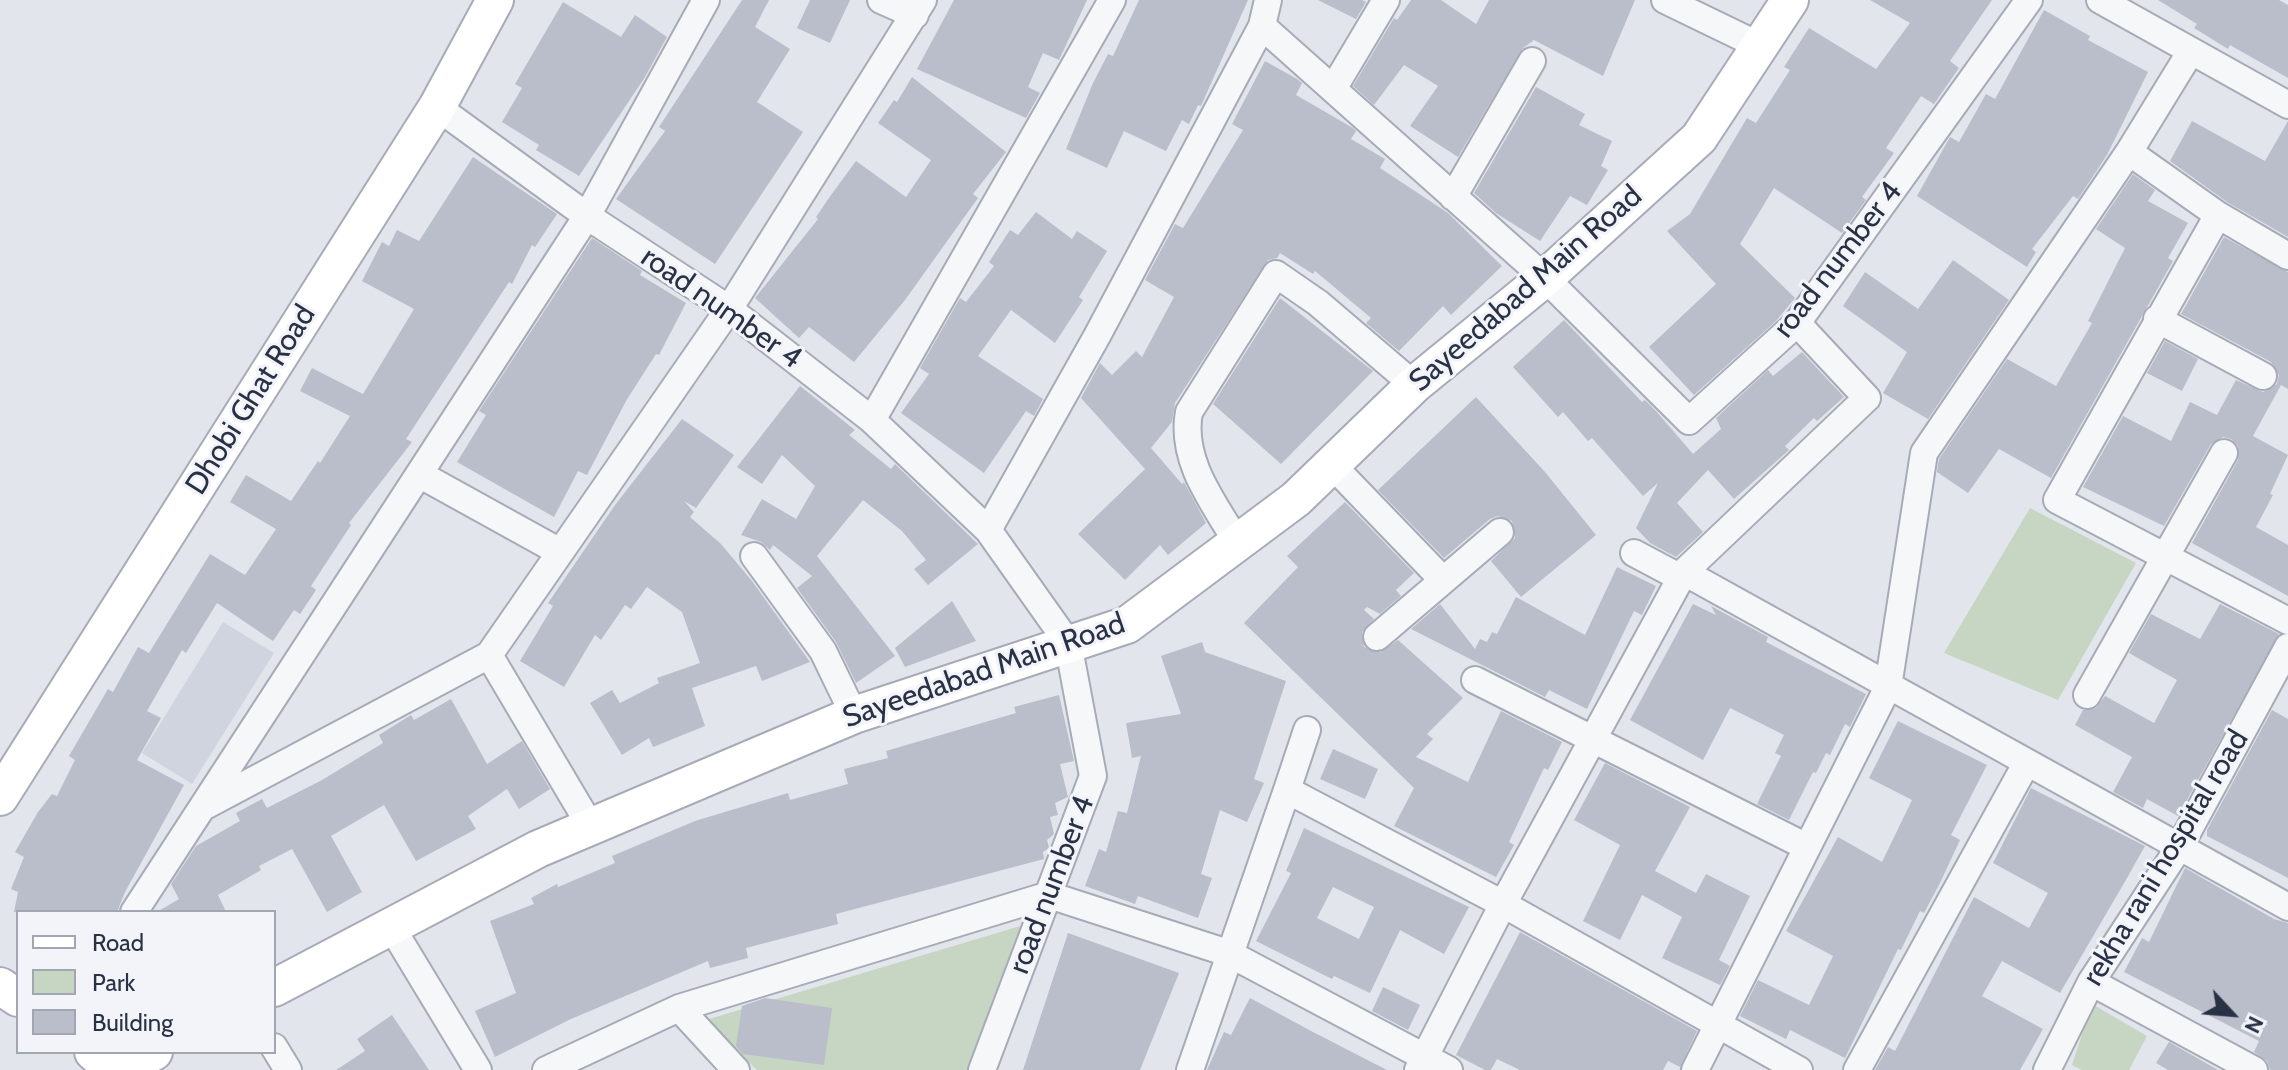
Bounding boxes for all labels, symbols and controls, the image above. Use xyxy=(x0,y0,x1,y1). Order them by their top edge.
street label: road number 4 xyxy=(1766,175,1910,345)
street label: Sayeedabad Main Road xyxy=(1403,178,1649,400)
street label: road number 4 xyxy=(634,239,808,377)
street label: Dhobi Ghat Road xyxy=(178,299,324,501)
street label: Sayeedabad Main Road xyxy=(838,606,1130,736)
street label: rekha rani hospital road xyxy=(2075,724,2257,992)
street label: road number 4 xyxy=(1002,791,1102,979)
legend xyxy=(16,910,276,1054)
text: Road xyxy=(92,928,144,957)
text: Park xyxy=(92,968,135,997)
north arrow xyxy=(2192,974,2272,1054)
text: Building xyxy=(92,1008,173,1037)
text: N xyxy=(2238,1012,2270,1038)

